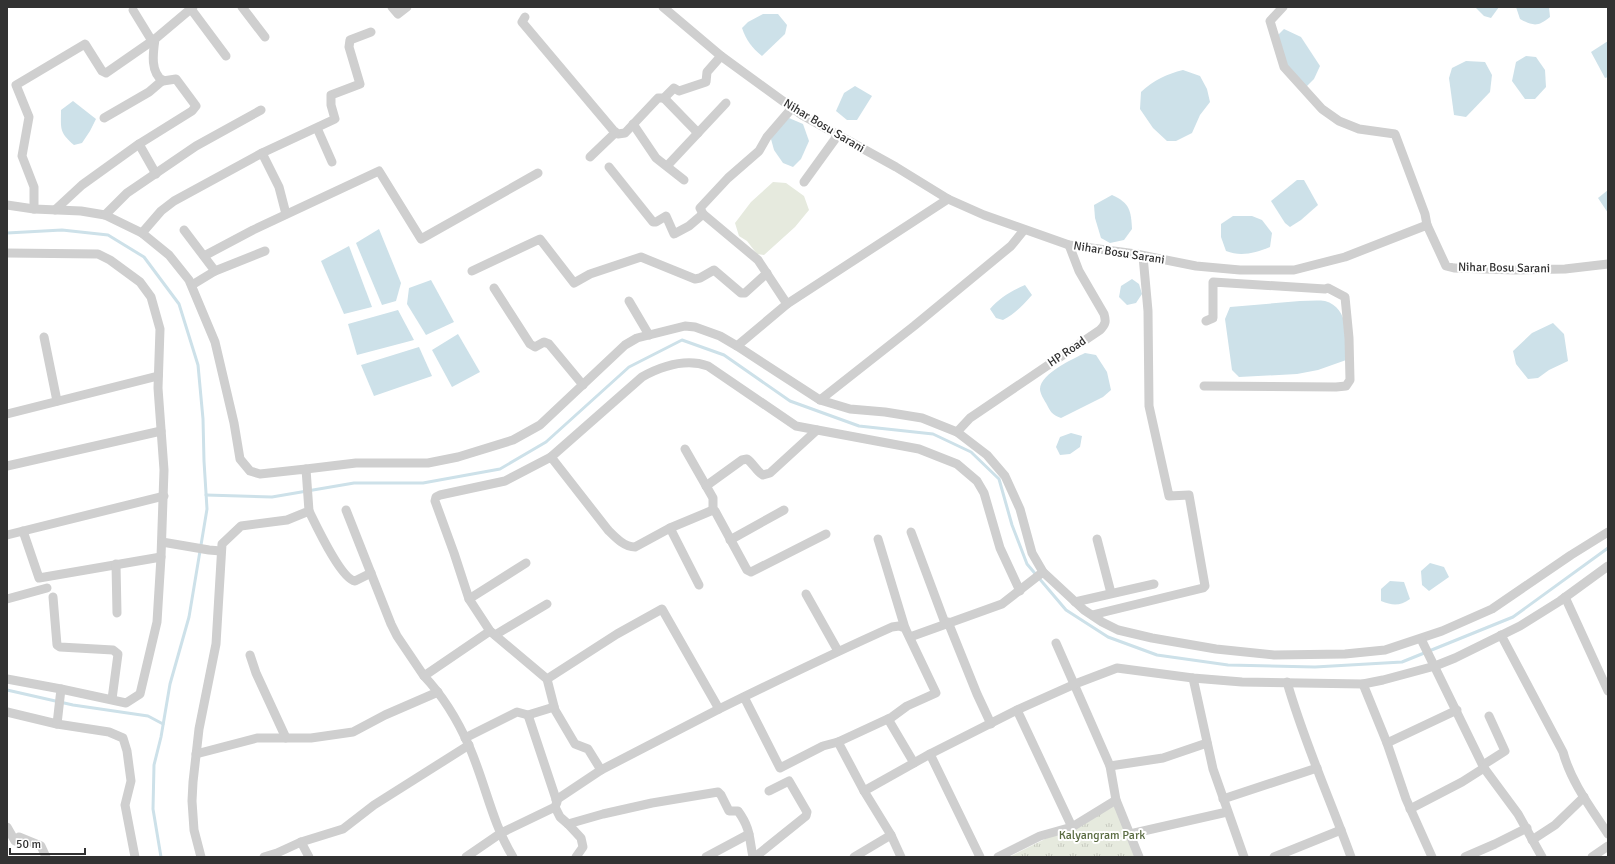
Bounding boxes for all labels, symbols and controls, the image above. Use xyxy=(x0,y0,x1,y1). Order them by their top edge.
street label: Nihar Bosu Sarani xyxy=(781,96,867,156)
street label: Nihar Bosu Sarani xyxy=(1072,238,1166,268)
street label: Nihar Bosu Sarani xyxy=(1458,260,1550,276)
street label: HP Road xyxy=(1045,334,1089,370)
park label: Kalyangram Park xyxy=(1059,828,1145,843)
scale bar xyxy=(10,830,85,856)
text: 50 m xyxy=(16,837,41,852)

